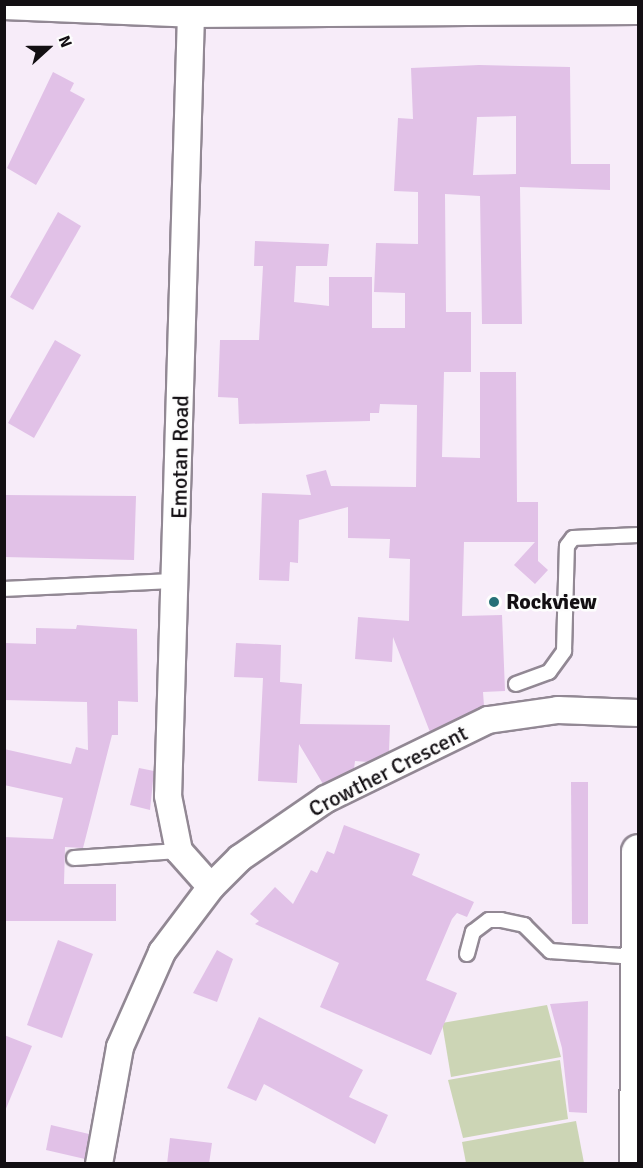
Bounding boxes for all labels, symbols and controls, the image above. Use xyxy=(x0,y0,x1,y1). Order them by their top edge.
north arrow xyxy=(18,18,78,78)
text: N xyxy=(53,33,76,50)
street label: Emotan Road xyxy=(166,395,194,519)
place label: Rockview xyxy=(506,589,597,615)
marker: Rockview xyxy=(487,595,501,609)
street label: Crowther Crescent xyxy=(304,720,472,822)

